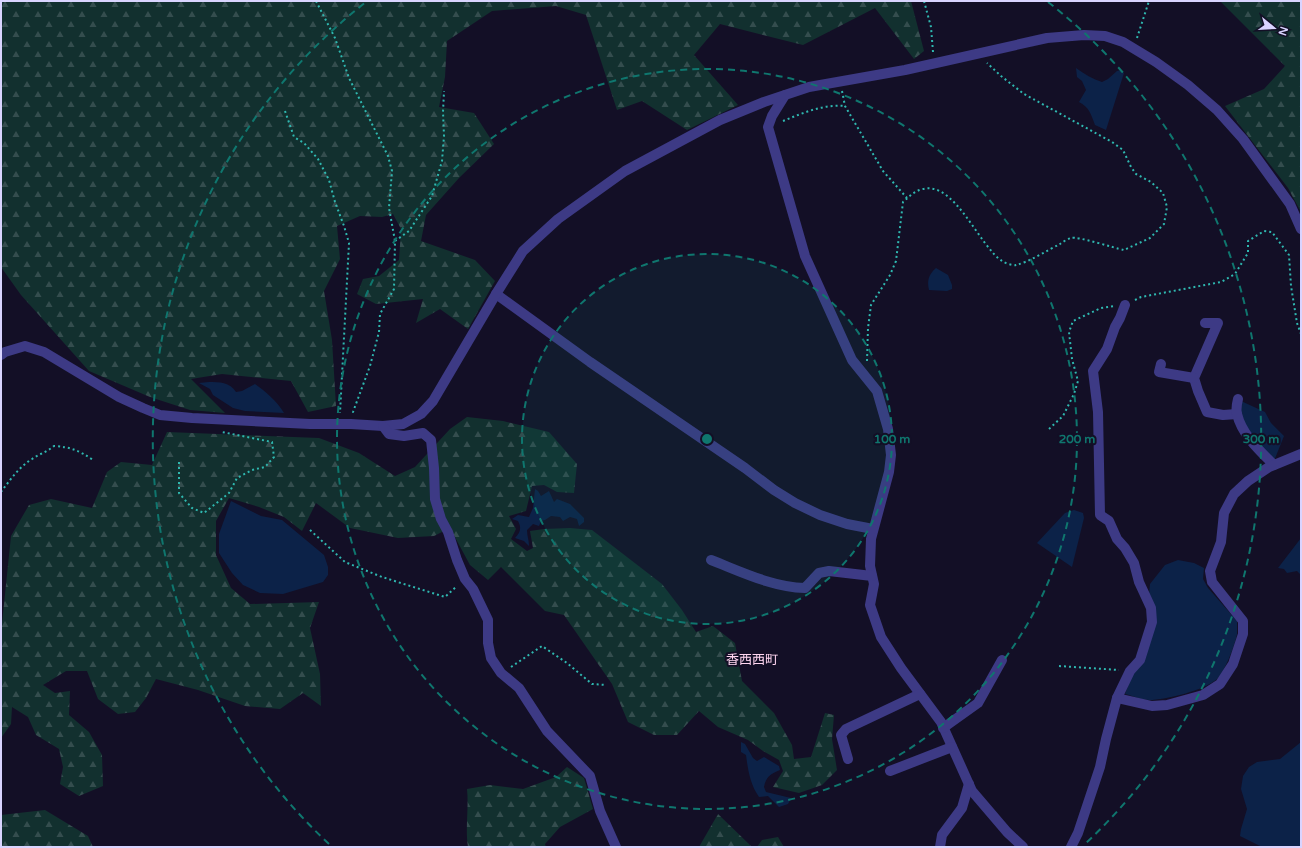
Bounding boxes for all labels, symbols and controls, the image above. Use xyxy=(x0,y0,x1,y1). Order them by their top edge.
north arrow xyxy=(1254,8,1294,48)
text: N xyxy=(1275,25,1291,37)
centre of rings xyxy=(700,432,714,446)
text: 100 m xyxy=(874,432,910,446)
text: 200 m xyxy=(1059,432,1095,446)
text: 300 m xyxy=(1243,432,1279,446)
district label: 香西西町 xyxy=(726,652,778,668)

